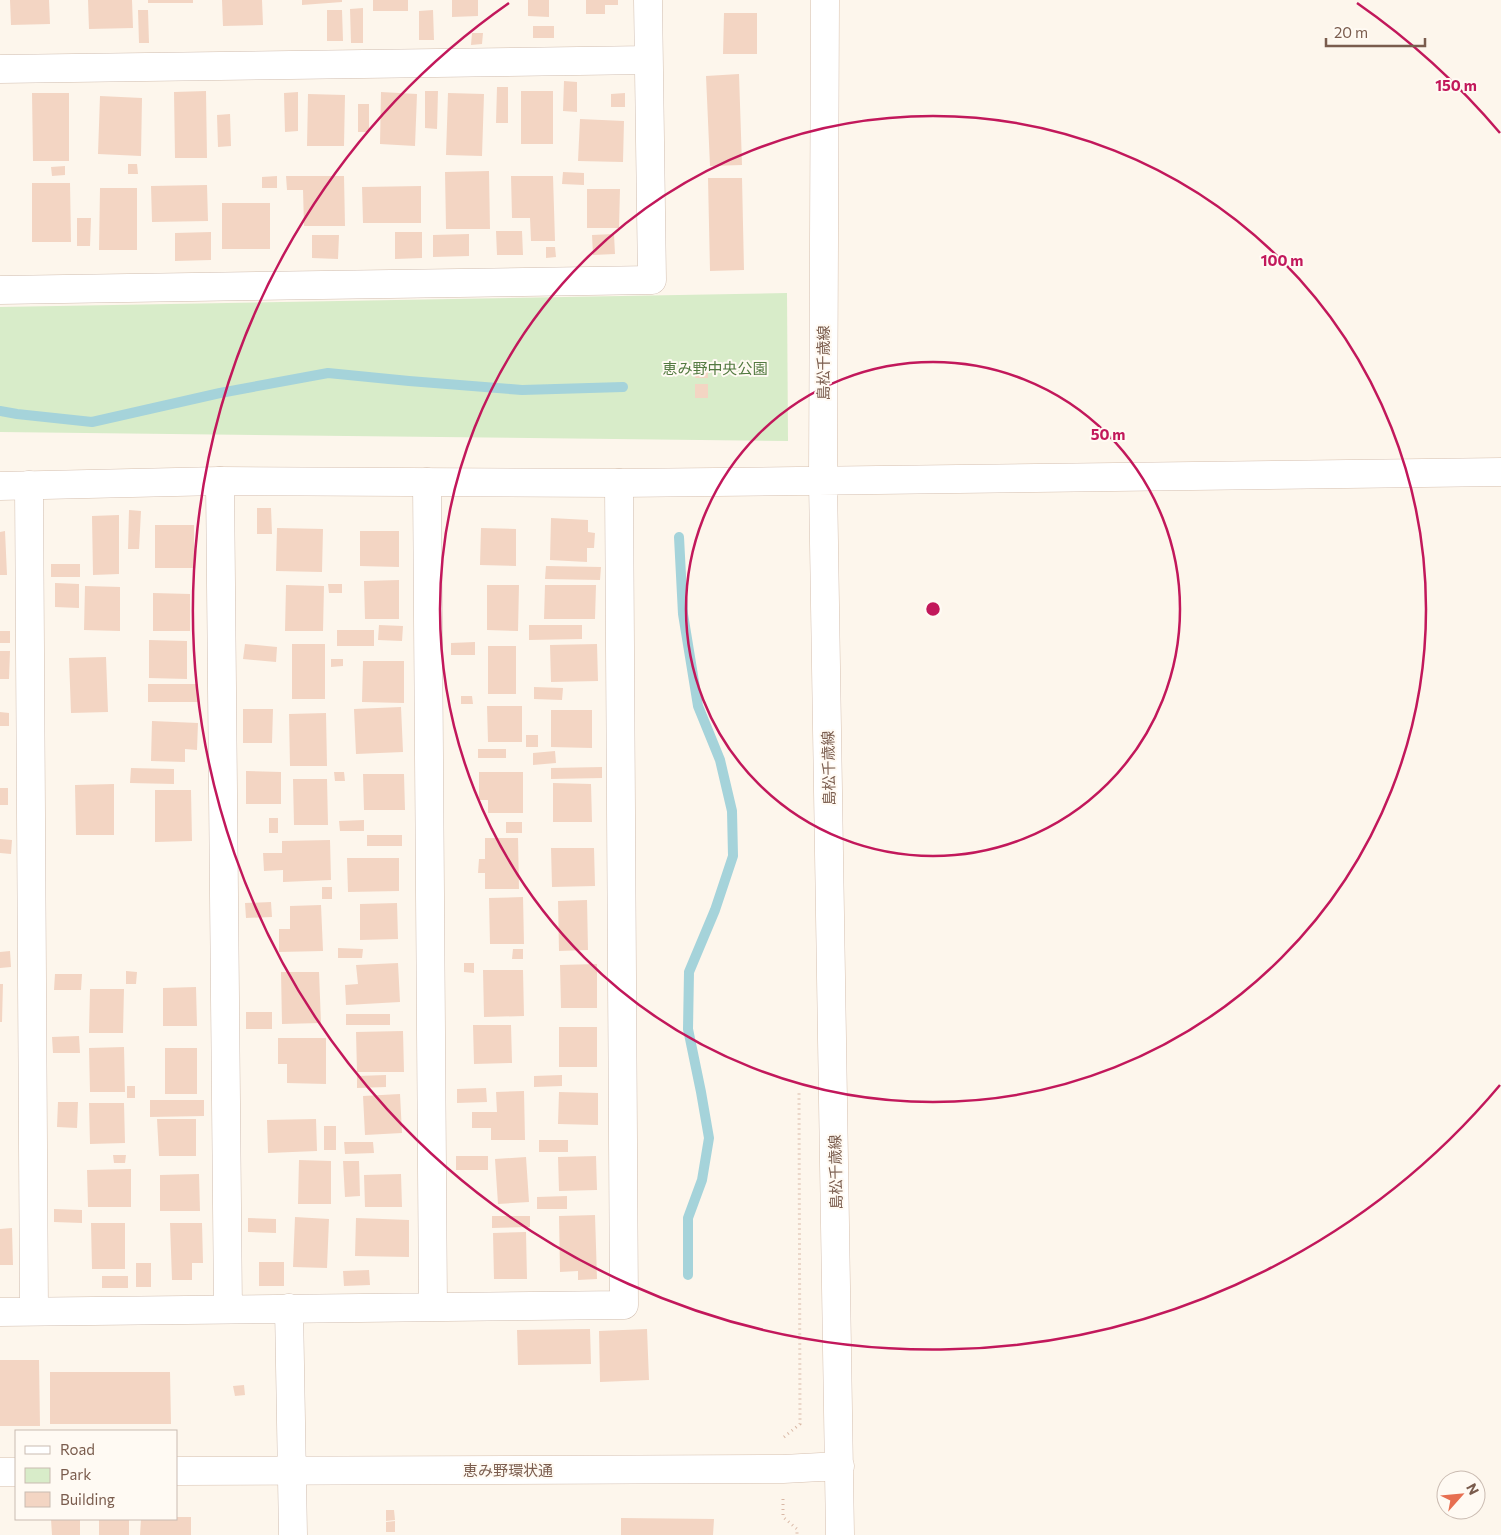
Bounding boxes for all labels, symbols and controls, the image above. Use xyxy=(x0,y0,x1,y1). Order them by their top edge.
scale bar xyxy=(1326,15,1425,47)
text: 20 m xyxy=(1334,23,1368,41)
text: 150 m xyxy=(1435,76,1477,94)
text: 100 m xyxy=(1261,251,1303,269)
street label: 島松千歳線 xyxy=(814,325,832,401)
park label: 恵み野中央公園 xyxy=(662,359,768,377)
text: 50 m xyxy=(1091,425,1125,443)
centre of rings xyxy=(924,600,942,618)
street label: 島松千歳線 xyxy=(818,730,838,806)
street label: 島松千歳線 xyxy=(825,1134,845,1210)
legend xyxy=(15,1430,178,1520)
text: Road xyxy=(60,1440,95,1458)
street label: 恵み野環状通 xyxy=(463,1461,553,1479)
text: Park xyxy=(60,1465,91,1483)
north arrow xyxy=(1436,1470,1486,1520)
text: N xyxy=(1463,1480,1483,1497)
text: Building xyxy=(60,1490,115,1508)

